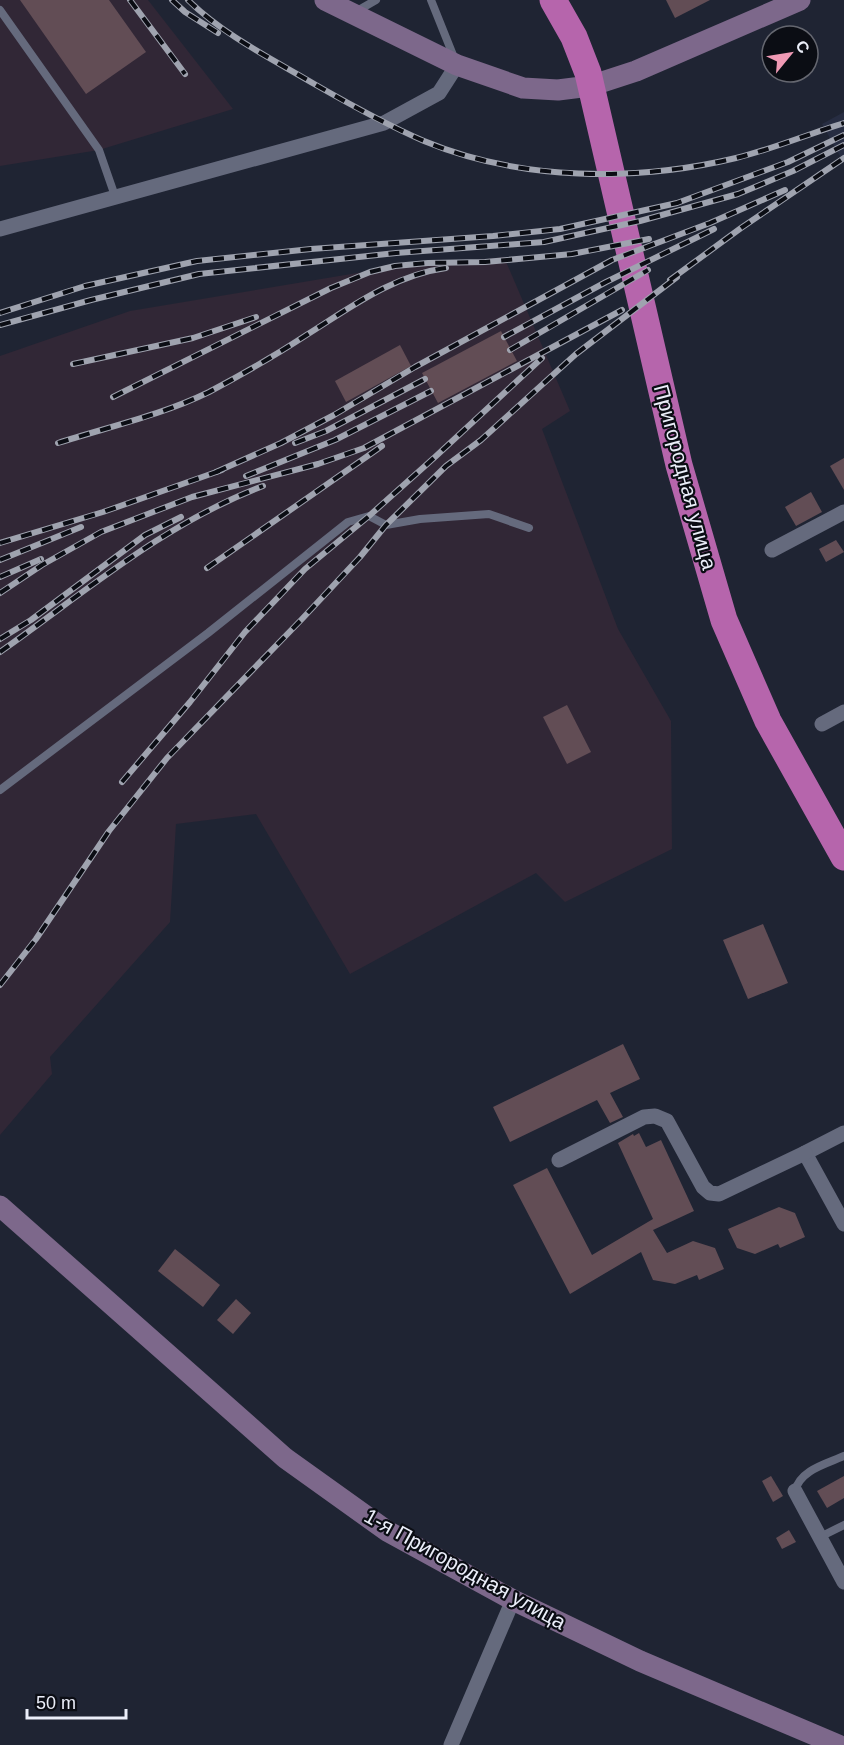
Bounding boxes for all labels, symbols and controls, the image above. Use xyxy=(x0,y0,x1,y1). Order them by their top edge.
north arrow xyxy=(760,24,820,84)
text: С xyxy=(792,37,813,56)
street label: Пригородная улица xyxy=(650,382,721,572)
street label: 1-я Пригородная улица xyxy=(361,1504,570,1634)
scale bar xyxy=(27,1682,126,1720)
text: 50 m xyxy=(36,1693,76,1713)

